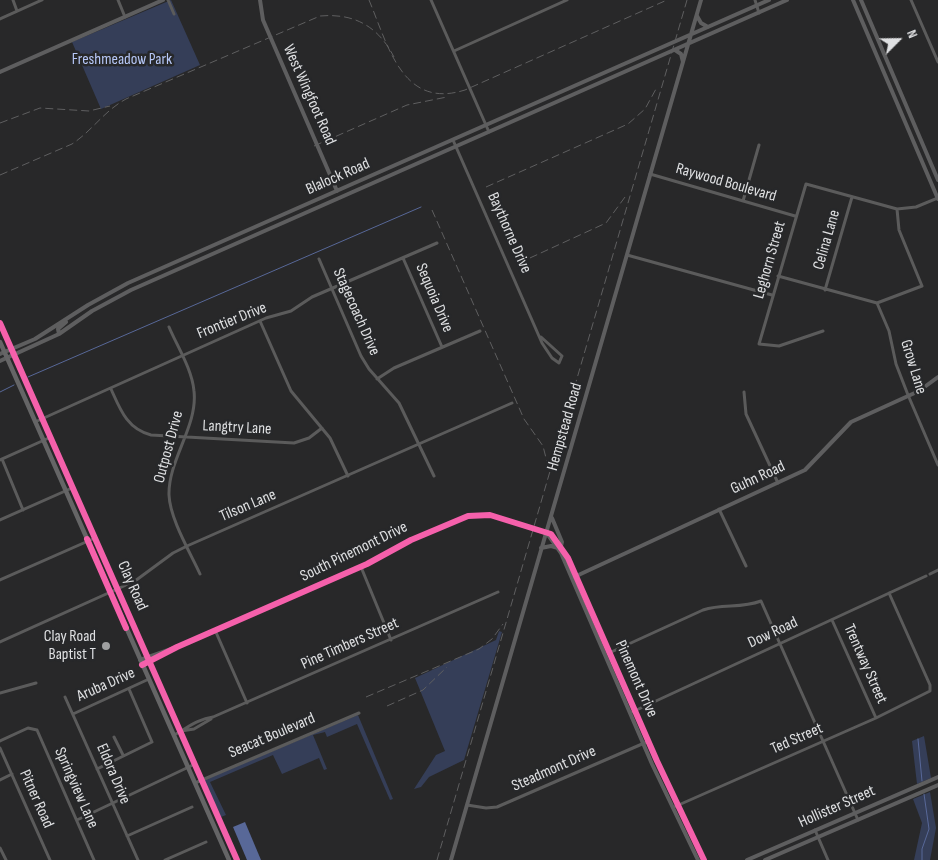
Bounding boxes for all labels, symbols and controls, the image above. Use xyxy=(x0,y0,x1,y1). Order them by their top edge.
north arrow xyxy=(873,15,923,65)
text: N xyxy=(903,27,922,41)
street label: West Wingfoot Road xyxy=(278,42,340,148)
park label: Freshmeadow Park xyxy=(72,50,172,70)
street label: Blalock Road xyxy=(303,154,373,200)
street label: Raywood Boulevard xyxy=(674,159,778,207)
street label: Baythorne Drive xyxy=(483,190,535,276)
street label: Celina Lane xyxy=(809,208,845,272)
street label: Leghorn Street xyxy=(750,219,790,301)
street label: Sequoia Drive xyxy=(411,261,457,335)
street label: Stagecoach Drive xyxy=(328,265,384,359)
street label: Frontier Drive xyxy=(194,298,270,344)
street label: Grow Lane xyxy=(896,338,930,396)
street label: Hempstead Road xyxy=(543,381,587,473)
street label: Outpost Drive xyxy=(150,409,188,485)
street label: Langtry Lane xyxy=(202,417,272,439)
street label: Guhn Road xyxy=(728,457,788,499)
street label: Tilson Lane xyxy=(217,486,279,526)
street label: South Pinemont Drive xyxy=(297,518,411,586)
street label: Clay Road xyxy=(113,558,151,614)
street label: Dow Road xyxy=(745,613,801,653)
street label: Pine Timbers Street xyxy=(298,614,402,674)
street label: Trentway Street xyxy=(839,621,891,707)
place label: Clay Road Baptist T xyxy=(44,627,96,665)
street label: Pinemont Drive xyxy=(611,638,661,720)
marker: Clay Road Baptist T xyxy=(100,640,112,652)
street label: Aruba Drive xyxy=(74,664,138,706)
street label: Seacat Boulevard xyxy=(226,709,318,763)
street label: Ted Street xyxy=(768,719,826,759)
street label: Eldora Drive xyxy=(92,741,134,807)
street label: Steadmont Drive xyxy=(509,742,599,796)
street label: Springview Lane xyxy=(50,745,102,831)
street label: Pitner Road xyxy=(15,767,57,831)
street label: Hollister Street xyxy=(796,782,878,832)

